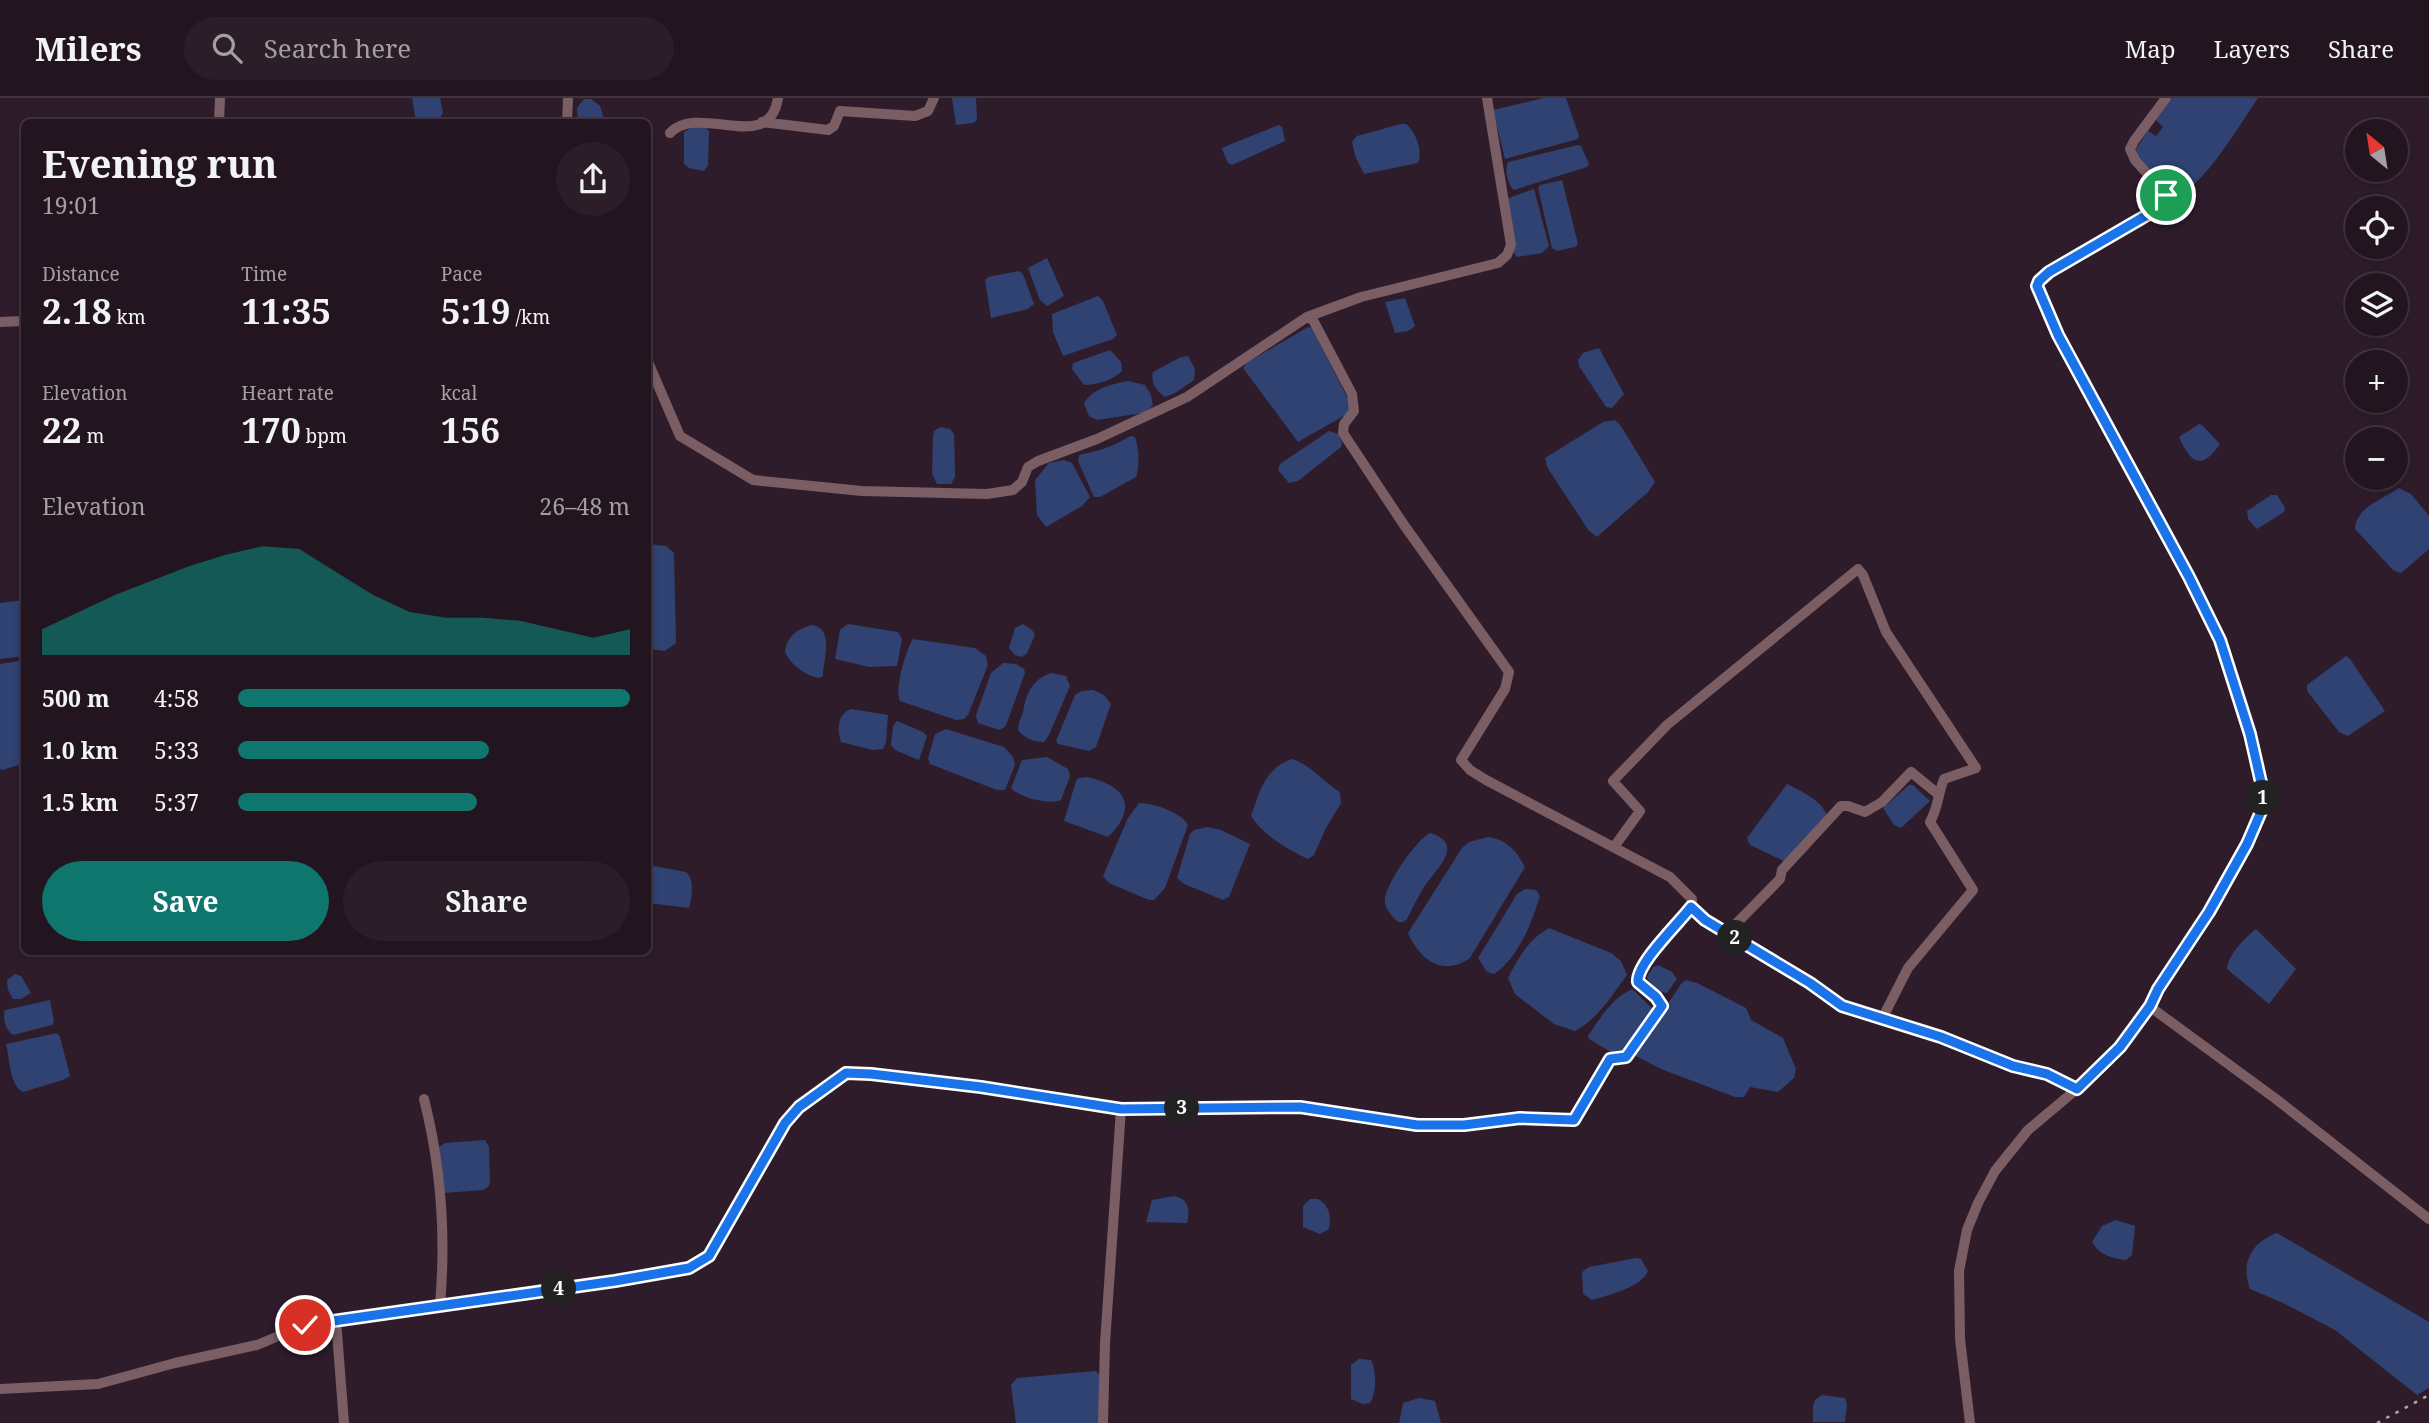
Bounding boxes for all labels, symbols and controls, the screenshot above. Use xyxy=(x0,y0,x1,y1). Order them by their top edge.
search box xyxy=(184,17,674,80)
text: Milers xyxy=(35,26,142,71)
icon: search xyxy=(208,29,246,67)
text: Search here xyxy=(264,30,411,66)
text: Map xyxy=(2125,32,2176,65)
text: Layers xyxy=(2214,32,2290,65)
text: Share xyxy=(2328,32,2394,65)
north arrow xyxy=(2345,119,2408,182)
map controls xyxy=(2345,119,2408,490)
text: Evening run xyxy=(42,137,277,189)
button: share xyxy=(556,142,630,216)
pin xyxy=(2136,165,2196,225)
icon: arrive xyxy=(2147,176,2185,214)
text: 19:01 xyxy=(42,189,100,221)
button: locate xyxy=(2345,196,2408,259)
text: Distance xyxy=(42,261,120,287)
text: Time xyxy=(241,261,287,287)
text: Pace xyxy=(441,261,482,287)
button: layers xyxy=(2345,273,2408,336)
text: 2.18 xyxy=(42,287,112,334)
text: 11:35 xyxy=(241,287,331,334)
text: 5:19 xyxy=(441,287,511,334)
text: km xyxy=(112,304,146,330)
text: /km xyxy=(511,304,550,330)
button: + xyxy=(2345,350,2408,413)
text: Elevation xyxy=(42,380,128,406)
text: Heart rate xyxy=(241,380,334,406)
text: kcal xyxy=(441,380,477,406)
text: 22 xyxy=(42,406,82,453)
text: 170 xyxy=(241,406,301,453)
text: 156 xyxy=(441,406,500,453)
text: m xyxy=(82,423,104,449)
text: bpm xyxy=(301,423,347,449)
button: − xyxy=(2345,427,2408,490)
text: Elevation xyxy=(42,490,146,522)
text: 26–48 m xyxy=(539,490,630,522)
text: 500 m xyxy=(42,682,110,714)
text: 4:58 xyxy=(154,682,199,714)
text: 1.0 km xyxy=(42,734,118,766)
text: 5:33 xyxy=(154,734,199,766)
pin: 1 xyxy=(2246,780,2280,816)
text: 1 xyxy=(2257,784,2268,810)
text: 1.5 km xyxy=(42,786,118,818)
text: 5:37 xyxy=(154,786,199,818)
button: Save xyxy=(42,861,329,941)
button: Share xyxy=(343,861,630,941)
pin: 2 xyxy=(1718,920,1752,956)
text: 2 xyxy=(1729,924,1740,950)
pin: 3 xyxy=(1164,1090,1200,1126)
text: 3 xyxy=(1176,1094,1187,1120)
pin: 4 xyxy=(542,1272,576,1306)
text: 4 xyxy=(553,1275,564,1301)
pin xyxy=(275,1295,335,1355)
icon: check xyxy=(286,1306,324,1344)

